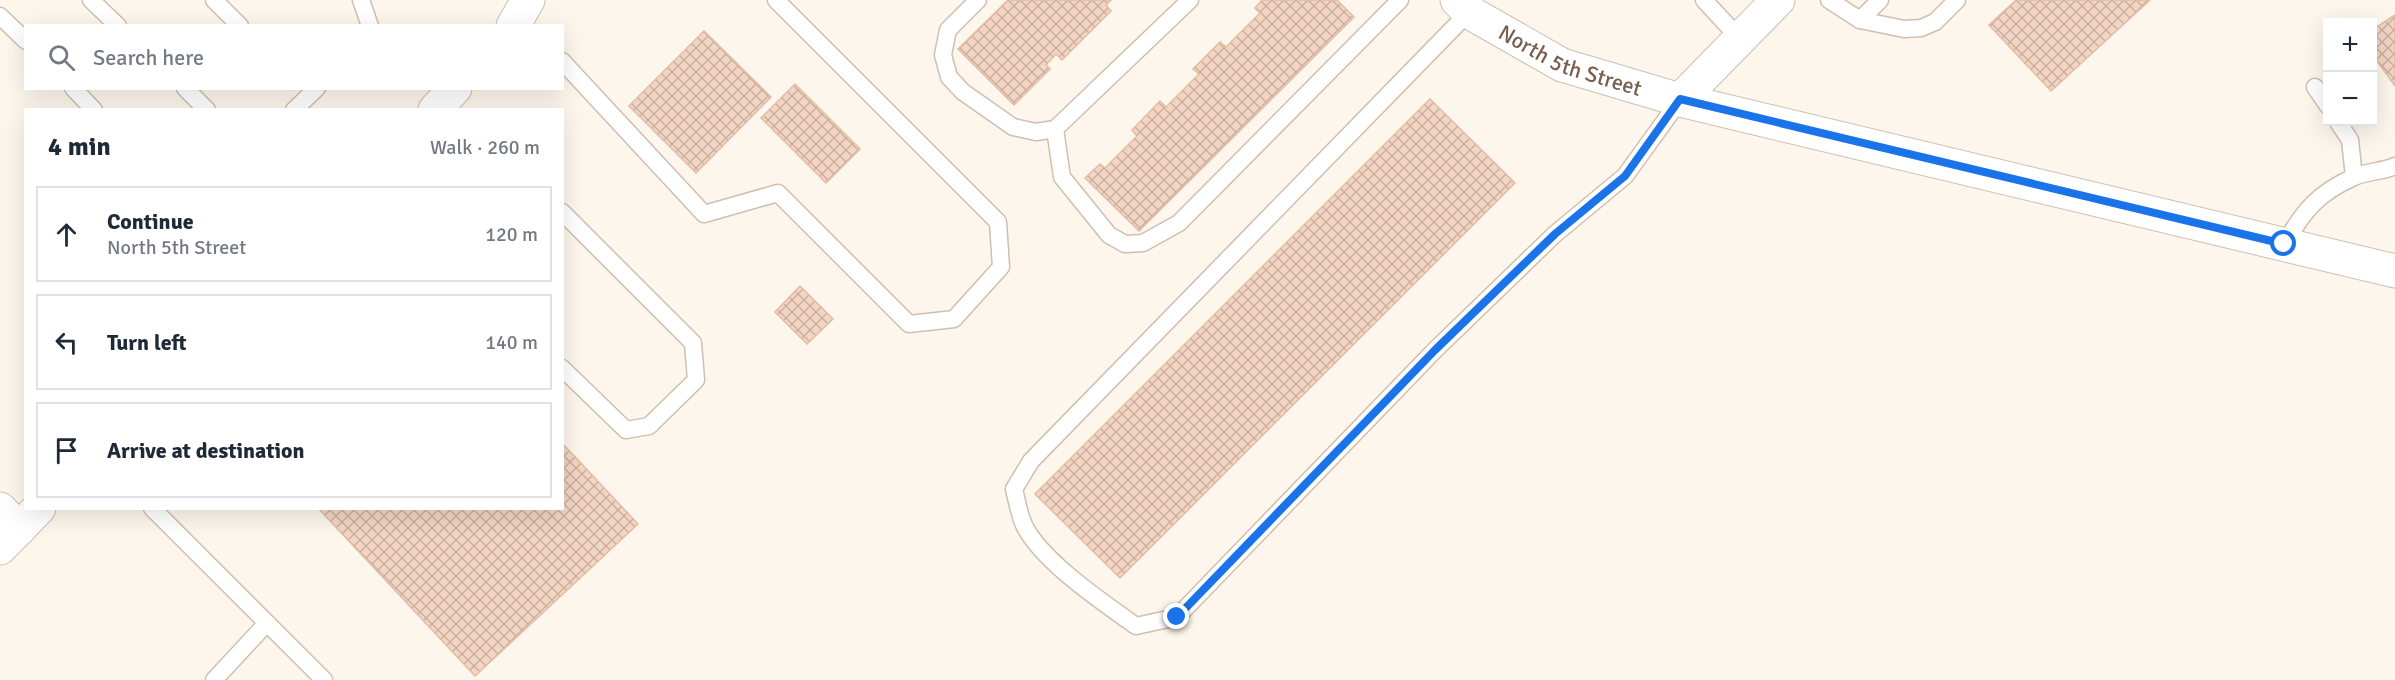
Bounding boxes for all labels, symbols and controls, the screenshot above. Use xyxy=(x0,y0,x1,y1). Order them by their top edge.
map controls xyxy=(2323,18,2377,126)
button: + xyxy=(2323,18,2377,72)
street label: North 5th Street xyxy=(1494,19,1645,102)
search box xyxy=(24,24,564,90)
icon: search xyxy=(45,41,78,74)
text: Search here xyxy=(93,44,204,71)
button: − xyxy=(2323,72,2377,126)
text: 4 min xyxy=(48,131,111,163)
text: Walk · 260 m xyxy=(430,135,540,160)
text: Continue xyxy=(107,208,194,235)
icon: ahead xyxy=(50,218,83,251)
text: 120 m xyxy=(485,222,538,247)
route start xyxy=(2270,230,2296,256)
text: North 5th Street xyxy=(107,235,246,260)
icon: left xyxy=(50,326,83,359)
text: Turn left xyxy=(107,329,187,356)
text: 140 m xyxy=(485,330,538,355)
icon: arrive xyxy=(50,434,83,467)
text: Arrive at destination xyxy=(107,437,304,464)
route end xyxy=(1163,603,1189,629)

